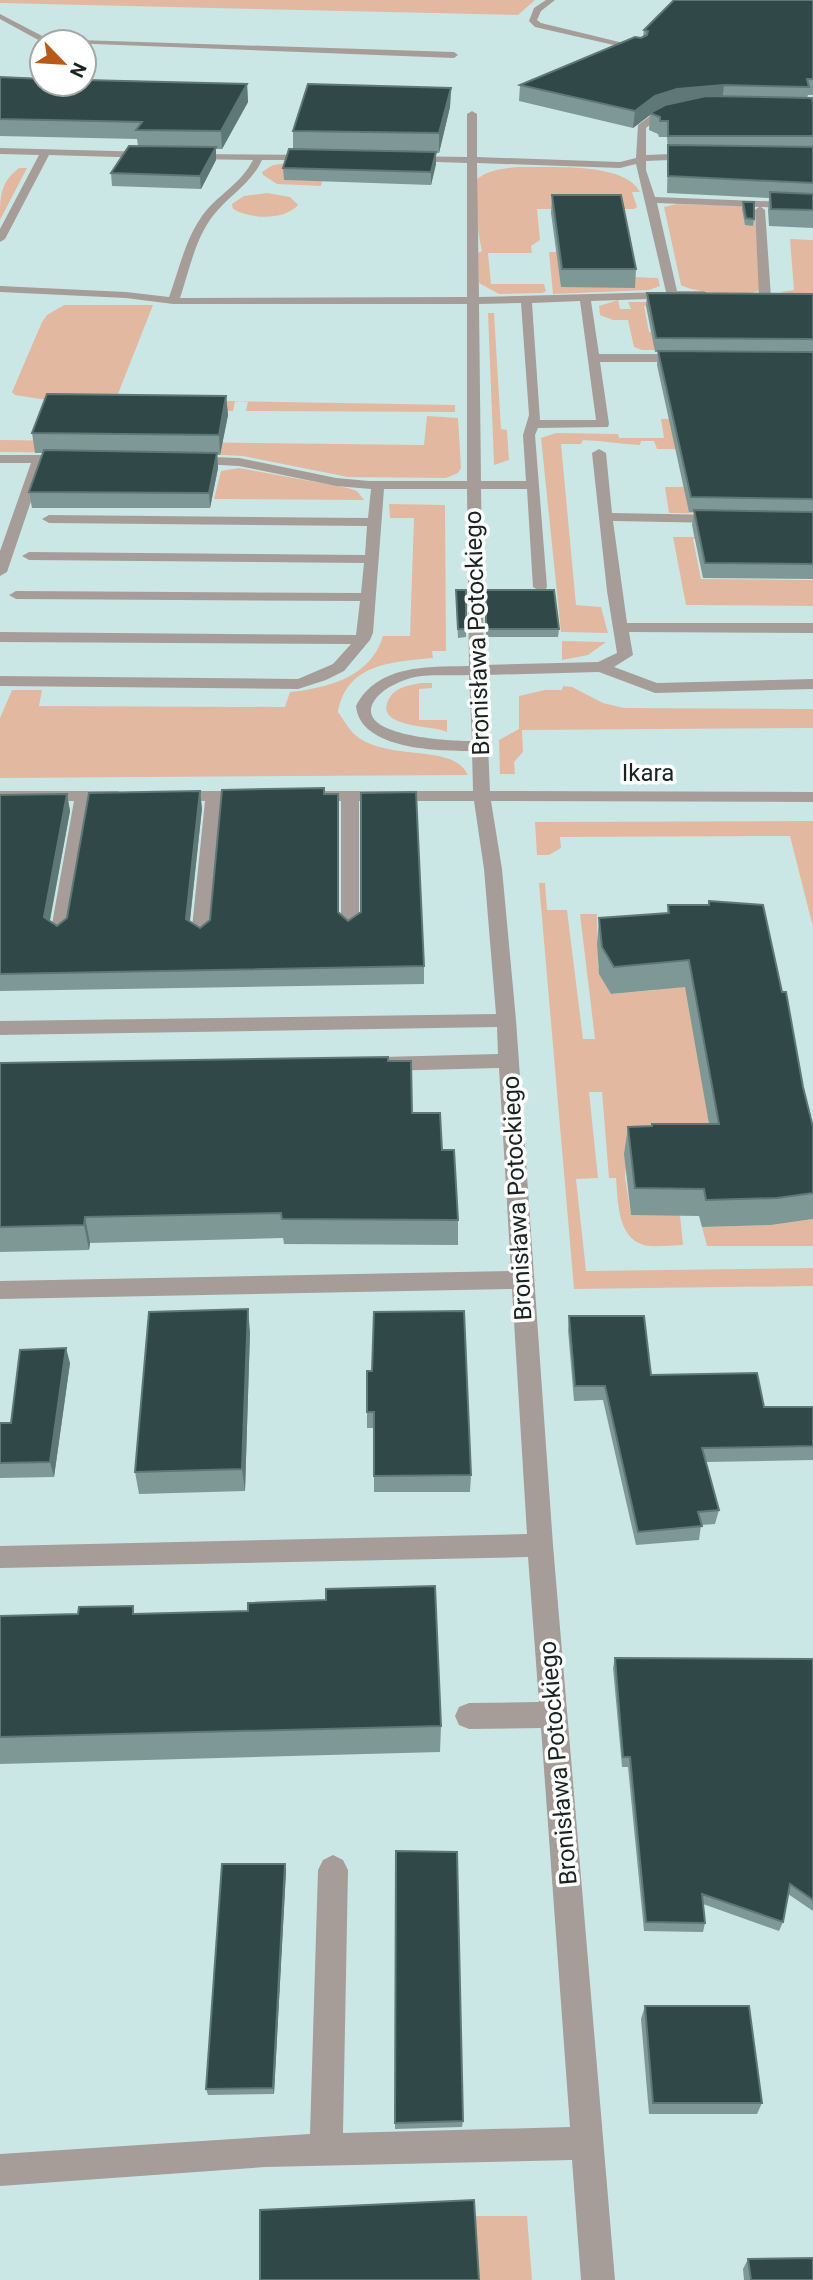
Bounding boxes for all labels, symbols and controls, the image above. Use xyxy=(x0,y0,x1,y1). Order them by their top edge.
north arrow xyxy=(28,28,98,98)
text: N xyxy=(65,59,91,81)
street label: Bronisława Potockiego xyxy=(459,510,495,756)
street label: Ikara xyxy=(622,759,674,787)
street label: Bronisława Potockiego xyxy=(497,1075,537,1321)
street label: Bronisława Potockiego xyxy=(533,1640,583,1886)

